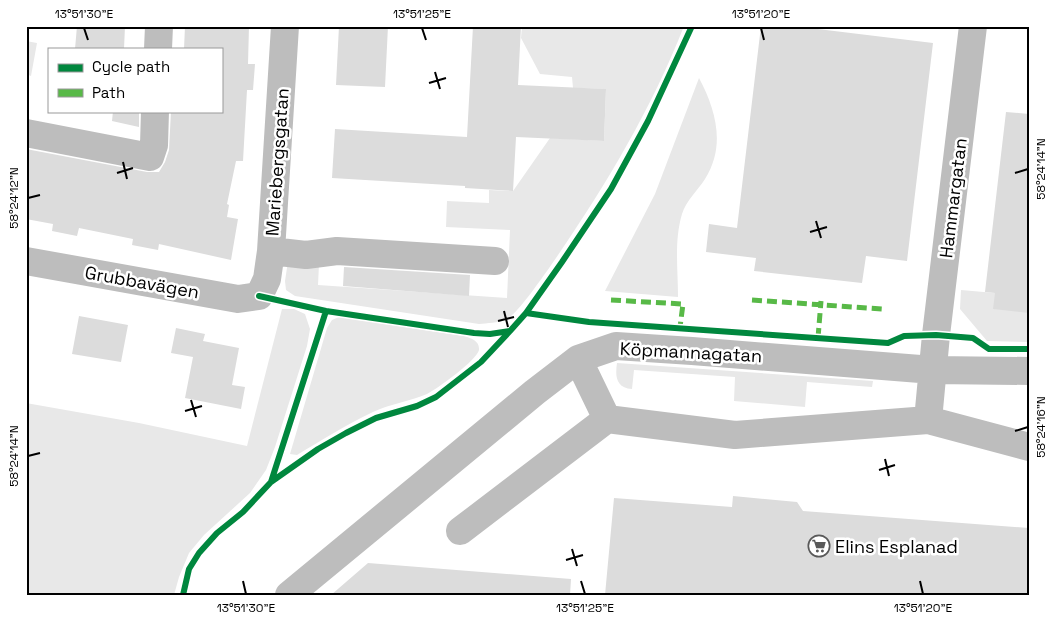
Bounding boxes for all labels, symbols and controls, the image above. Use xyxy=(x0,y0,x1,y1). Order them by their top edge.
text: 13°51'30"E xyxy=(55,6,114,22)
text: 13°51'25"E xyxy=(393,6,451,22)
text: 13°51'20"E xyxy=(732,6,791,22)
legend xyxy=(48,48,222,112)
text: Cycle path xyxy=(92,57,170,76)
text: Path xyxy=(92,83,125,102)
street label: Mariebergsgatan xyxy=(260,87,294,237)
street label: Hammargatan xyxy=(934,137,972,259)
text: 58°24'14"N xyxy=(1033,138,1049,200)
text: 58°24'12"N xyxy=(6,167,22,229)
street label: Grubbavägen xyxy=(83,261,201,303)
street label: Köpmannagatan xyxy=(619,337,763,367)
text: 58°24'16"N xyxy=(1033,396,1049,458)
text: 58°24'14"N xyxy=(6,425,22,487)
supermarket icon: Elins Esplanad xyxy=(807,534,831,558)
place label: Elins Esplanad xyxy=(835,535,958,558)
text: 13°51'30"E xyxy=(217,600,276,616)
text: 13°51'25"E xyxy=(556,600,614,616)
text: 13°51'20"E xyxy=(894,600,953,616)

